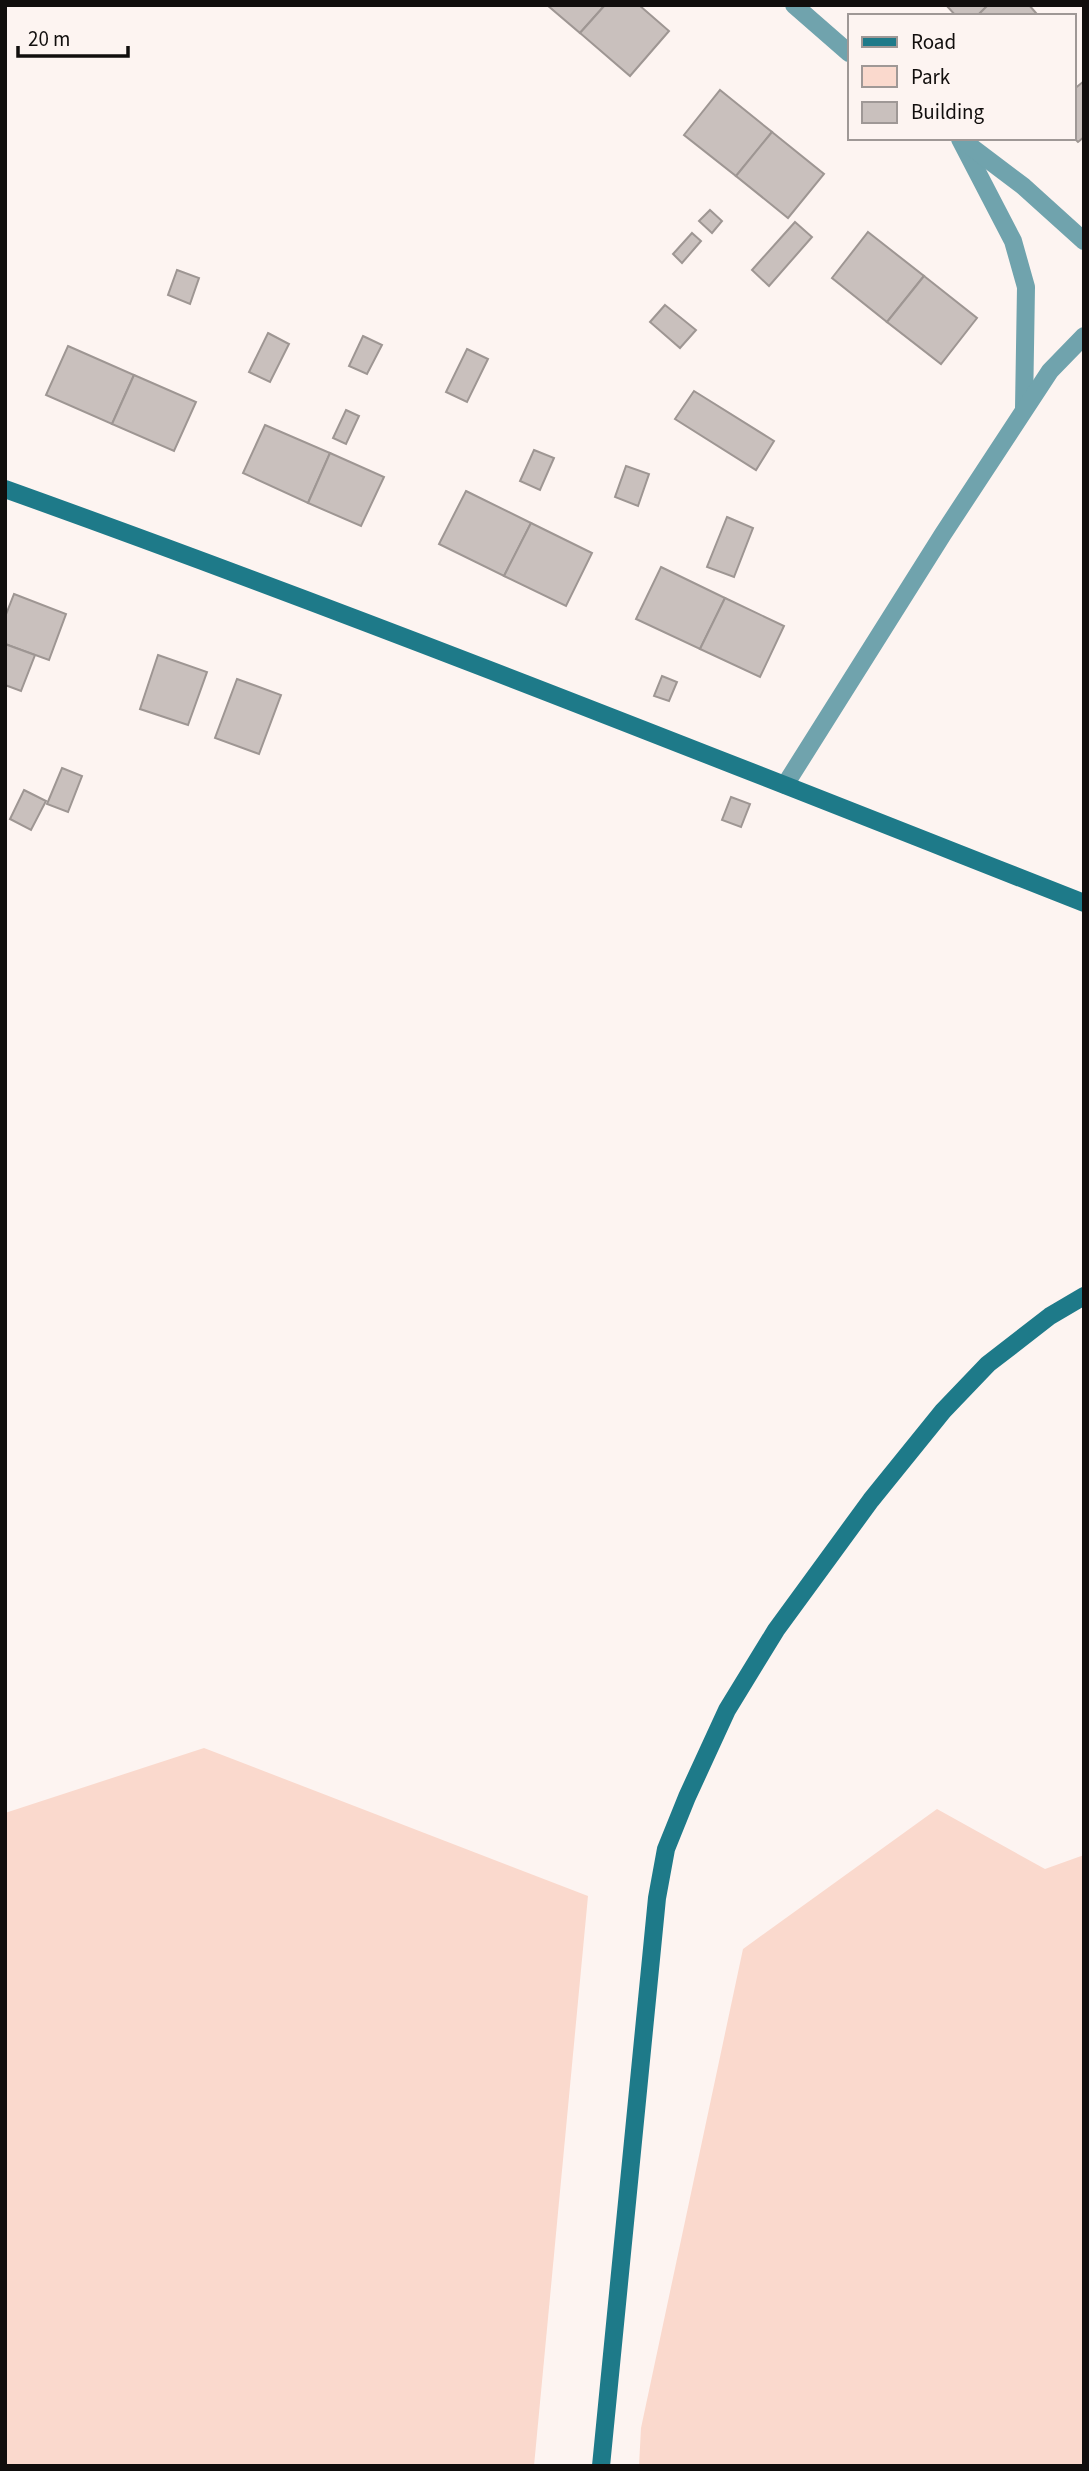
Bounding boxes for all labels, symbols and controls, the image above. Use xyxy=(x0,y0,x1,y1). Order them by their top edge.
scale bar xyxy=(18,14,128,58)
legend xyxy=(848,14,1075,140)
text: 20 m xyxy=(28,24,70,54)
text: Road xyxy=(911,27,956,57)
text: Park xyxy=(911,62,951,92)
text: Building xyxy=(911,97,985,127)

